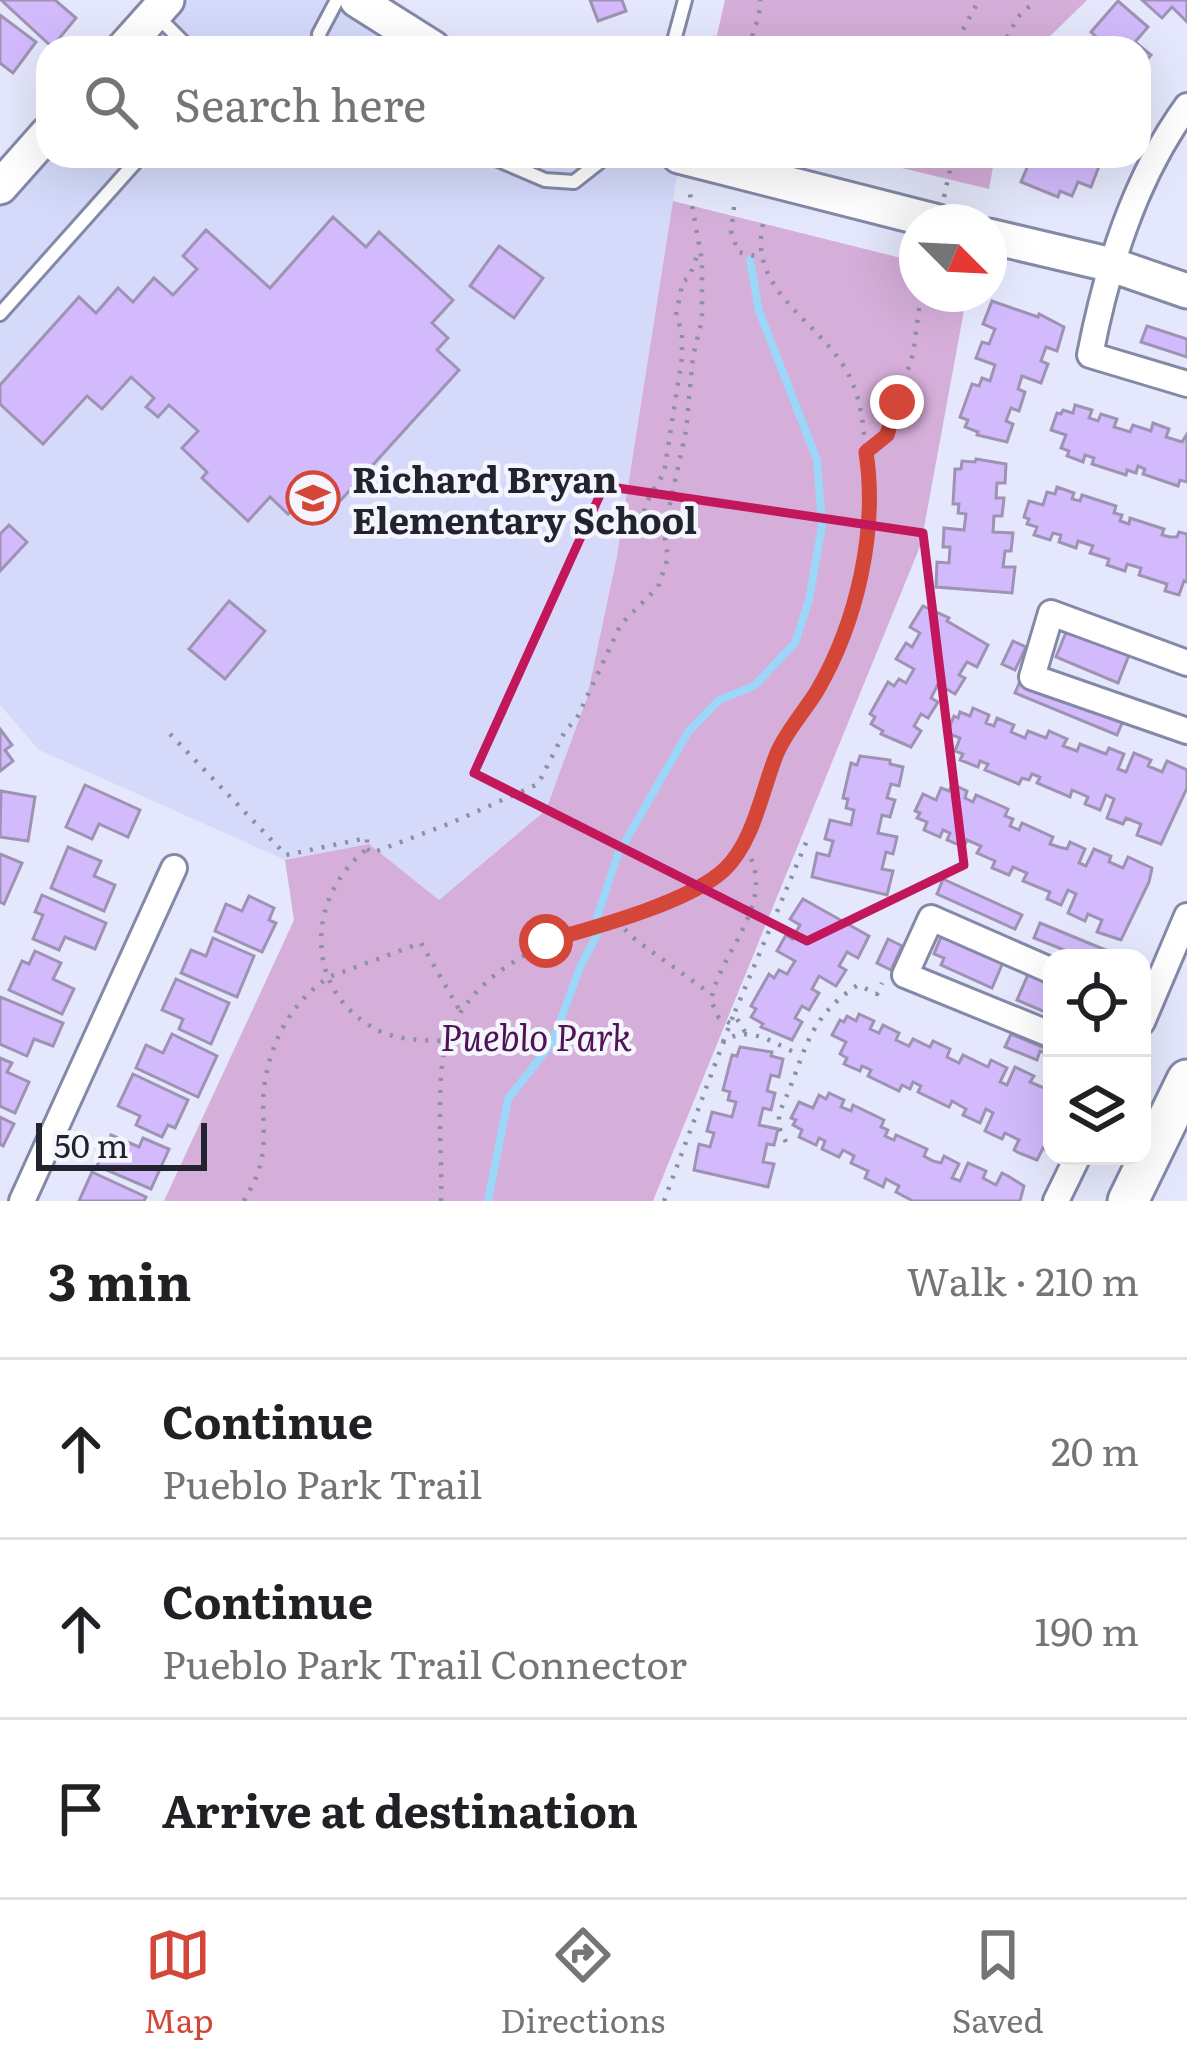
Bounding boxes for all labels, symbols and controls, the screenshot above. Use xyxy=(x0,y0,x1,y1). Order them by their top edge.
search box xyxy=(36,36,1151,168)
icon: search xyxy=(78,69,144,135)
text: Search here xyxy=(174,69,426,136)
north arrow xyxy=(899,204,1007,312)
route end xyxy=(870,375,924,429)
place label: Richard Bryan Elementary School xyxy=(352,451,697,545)
school or university icon: Richard Bryan Elementary School xyxy=(285,470,341,526)
route start xyxy=(519,914,573,968)
map controls xyxy=(1043,949,1151,1165)
button: locate xyxy=(1043,949,1151,1057)
park label: Pueblo Park xyxy=(440,1009,632,1062)
button: layers xyxy=(1043,1057,1151,1165)
scale bar xyxy=(36,1117,207,1170)
text: 50 m xyxy=(54,1119,128,1168)
text: 3 min xyxy=(48,1241,192,1317)
text: Walk · 210 m xyxy=(907,1250,1139,1308)
text: Continue xyxy=(162,1386,373,1453)
icon: ahead xyxy=(48,1416,114,1482)
text: 20 m xyxy=(1051,1420,1139,1478)
text: Pueblo Park Trail xyxy=(162,1453,482,1511)
text: Continue xyxy=(162,1566,373,1633)
icon: ahead xyxy=(48,1596,114,1662)
text: 190 m xyxy=(1035,1600,1139,1658)
text: Pueblo Park Trail Connector xyxy=(162,1633,687,1691)
text: Arrive at destination xyxy=(162,1775,638,1842)
icon: arrive xyxy=(48,1776,114,1842)
tab: Map xyxy=(143,1922,214,2043)
tab: Directions xyxy=(500,1922,665,2043)
tab: Saved xyxy=(952,1922,1044,2043)

